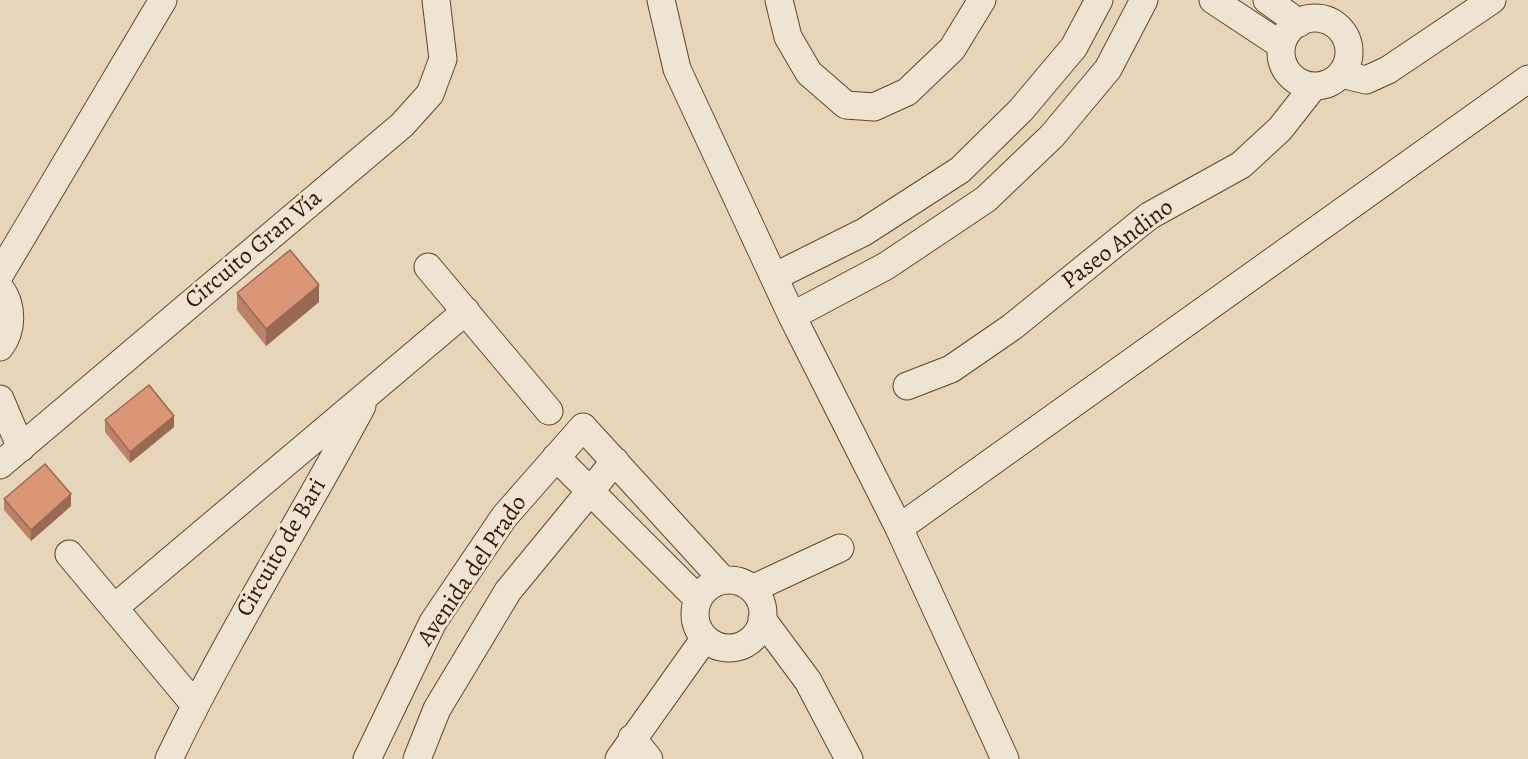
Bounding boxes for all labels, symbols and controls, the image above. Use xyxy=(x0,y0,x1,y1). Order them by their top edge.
street label: Circuito Gran Vía xyxy=(180,184,328,316)
street label: Paseo Andino xyxy=(1056,194,1180,296)
street label: Circuito de Bari xyxy=(231,474,333,622)
street label: Avenida del Prado xyxy=(412,490,534,652)

